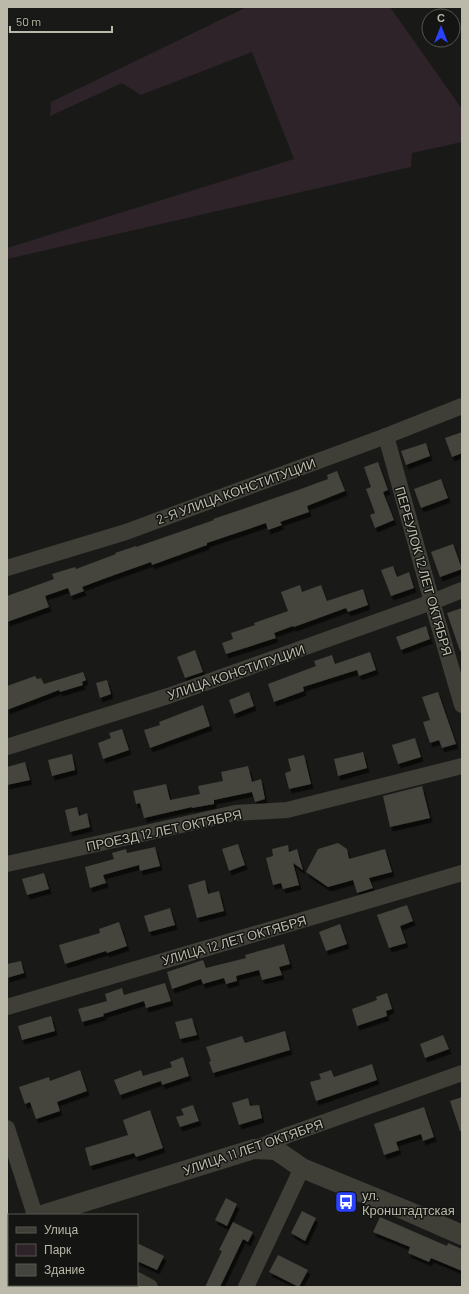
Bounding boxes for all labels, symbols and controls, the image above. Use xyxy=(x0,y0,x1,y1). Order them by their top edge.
scale bar xyxy=(10,8,112,34)
north arrow xyxy=(421,8,461,48)
text: С xyxy=(437,11,445,24)
text: 50 m xyxy=(16,14,41,28)
street label: 2-Я УЛИЦА КОНСТИТУЦИИ xyxy=(154,455,318,527)
street label: ПЕРЕУЛОК 12 ЛЕТ ОКТЯБРЯ xyxy=(392,485,456,657)
street label: УЛИЦА КОНСТИТУЦИИ xyxy=(165,641,307,703)
street label: ПРОЕЗД 12 ЛЕТ ОКТЯБРЯ xyxy=(85,806,243,854)
street label: УЛИЦА 12 ЛЕТ ОКТЯБРЯ xyxy=(160,912,308,968)
street label: УЛИЦА 11 ЛЕТ ОКТЯБРЯ xyxy=(181,1115,325,1179)
place label: ул. Кронштадтская xyxy=(362,1187,455,1218)
bus stop icon: ул. Кронштадтская xyxy=(333,1189,359,1215)
legend xyxy=(8,1214,138,1286)
text: Улица xyxy=(44,1222,78,1237)
text: Парк xyxy=(44,1242,72,1257)
text: Здание xyxy=(44,1262,85,1277)

